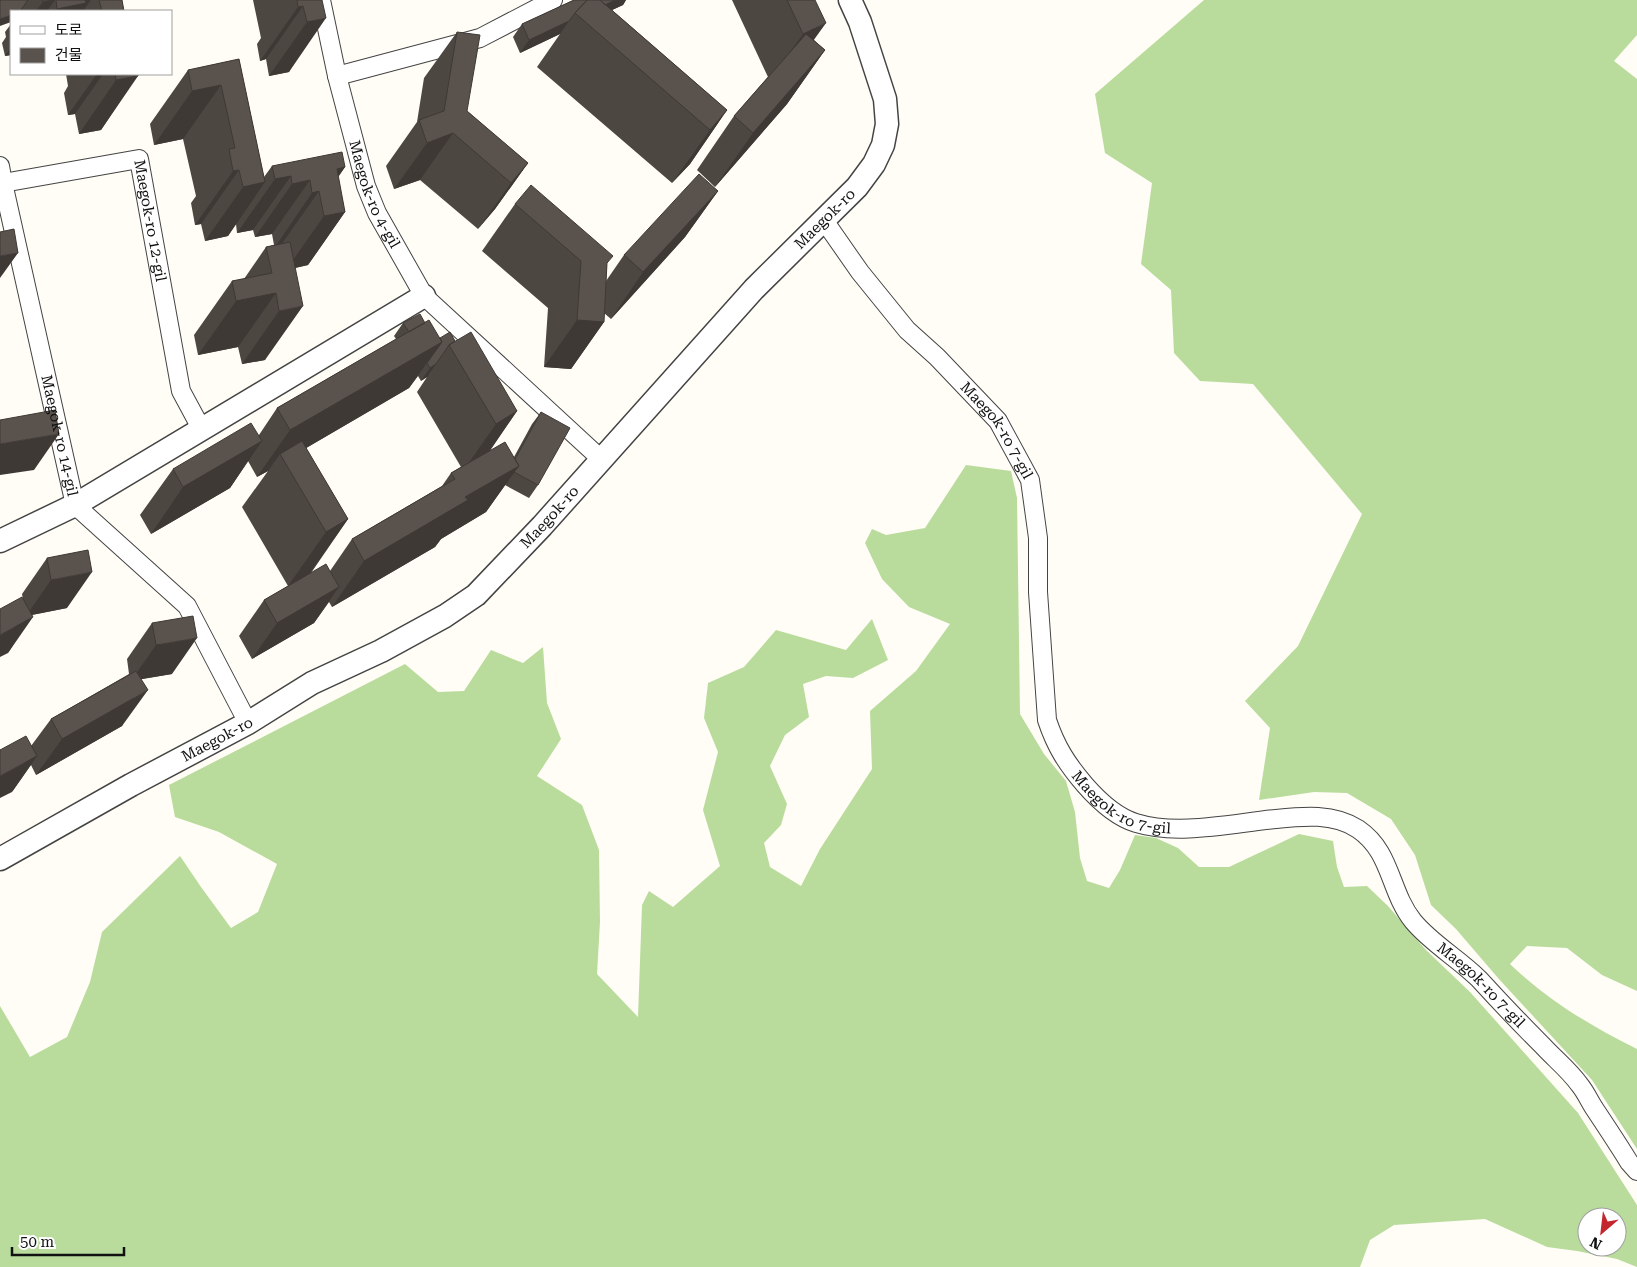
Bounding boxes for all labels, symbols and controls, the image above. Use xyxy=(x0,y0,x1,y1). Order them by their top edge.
legend xyxy=(10,10,172,75)
text: 도로 xyxy=(55,21,83,39)
text: 건물 xyxy=(55,46,83,64)
street label: Maegok-ro 4-gil xyxy=(345,138,404,252)
street label: Maegok-ro 12-gil xyxy=(130,158,170,283)
street label: Maegok-ro xyxy=(791,185,859,253)
street label: Maegok-ro 14-gil xyxy=(37,373,82,498)
street label: Maegok-ro 7-gil xyxy=(957,378,1037,482)
street label: Maegok-ro xyxy=(517,482,583,552)
street label: Maegok-ro xyxy=(178,713,256,766)
street label: Maegok-ro 7-gil xyxy=(1068,767,1172,837)
street label: Maegok-ro 7-gil xyxy=(1434,939,1529,1032)
north arrow xyxy=(1577,1207,1627,1257)
scale bar xyxy=(12,1224,125,1256)
text: 50 m xyxy=(20,1233,55,1251)
text: N xyxy=(1587,1234,1604,1253)

